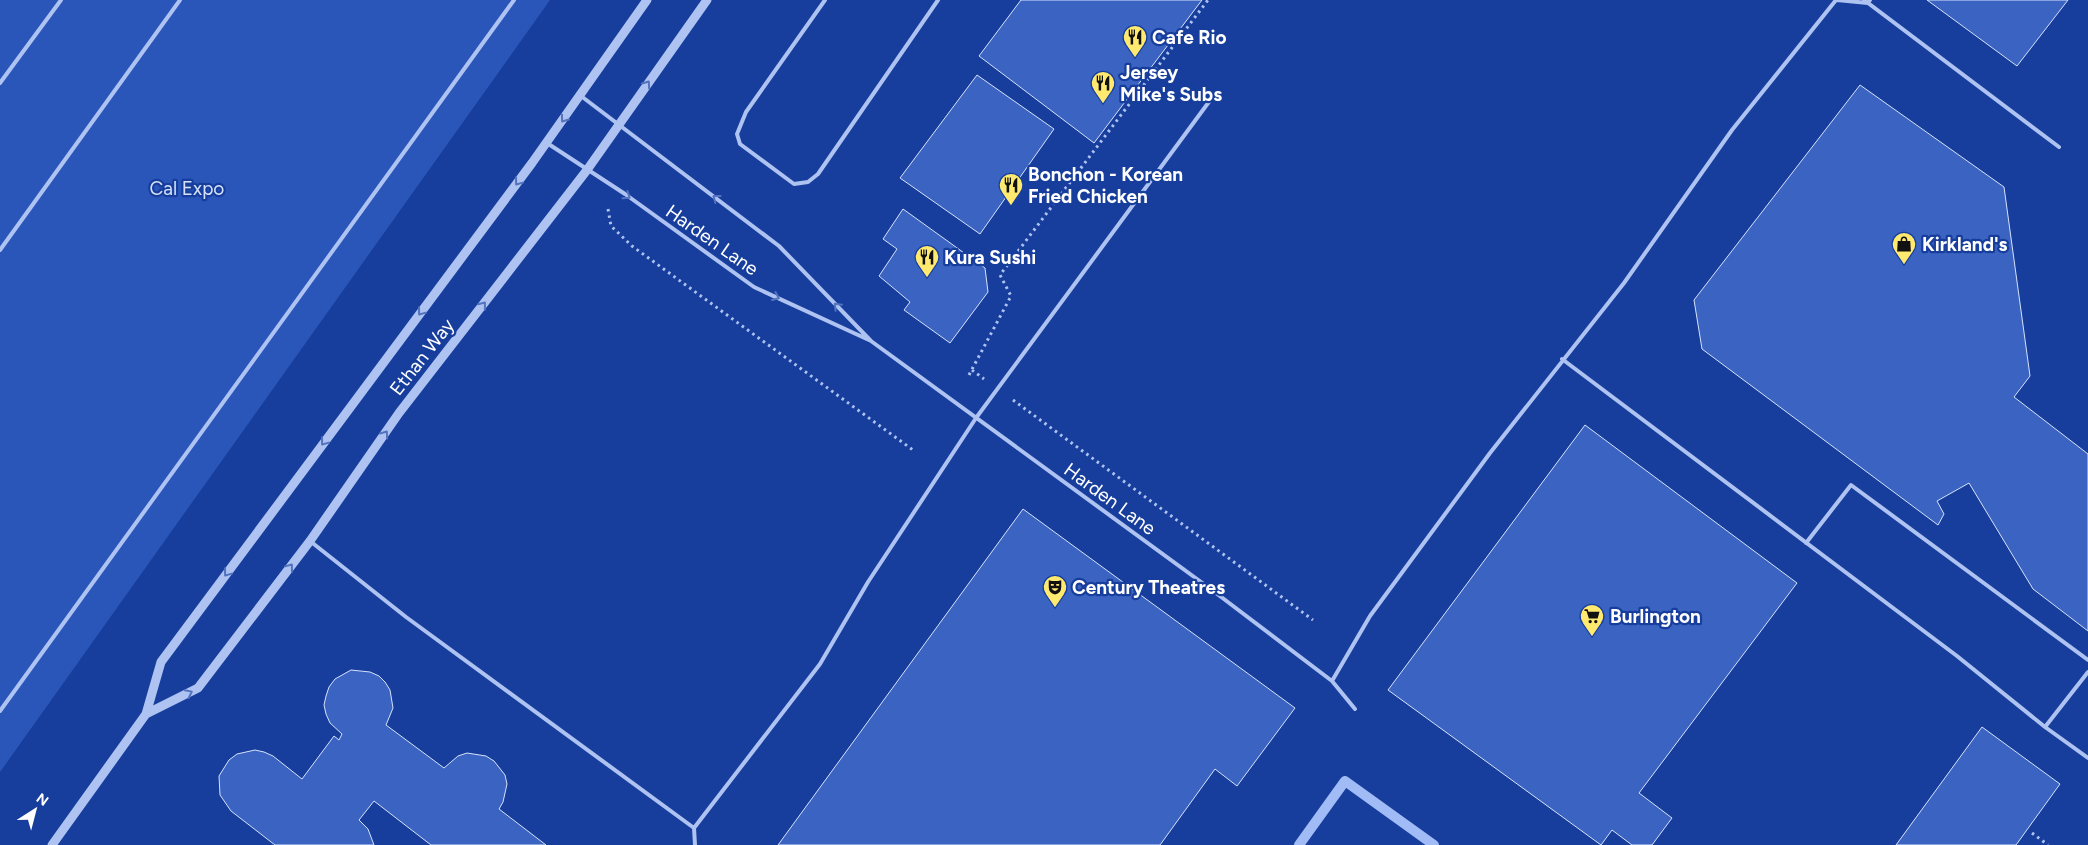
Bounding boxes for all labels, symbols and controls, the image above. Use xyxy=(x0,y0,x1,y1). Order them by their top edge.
restaurant icon: Cafe Rio xyxy=(1122,24,1148,58)
place label: Cafe Rio xyxy=(1152,26,1226,49)
place label: Jersey Mike's Subs xyxy=(1120,61,1222,106)
restaurant icon: Jersey Mike's Subs xyxy=(1090,70,1116,104)
one-way arrow xyxy=(641,81,650,90)
one-way arrow xyxy=(561,113,570,123)
place label: Bonchon - Korean Fried Chicken xyxy=(1028,163,1183,208)
restaurant icon: Bonchon - Korean Fried Chicken xyxy=(998,172,1024,206)
one-way arrow xyxy=(515,176,524,186)
park label: Cal Expo xyxy=(150,177,224,200)
one-way arrow xyxy=(622,190,631,199)
one-way arrow xyxy=(713,196,722,204)
street label: Harden Lane xyxy=(661,200,763,280)
shop icon: Kirkland's xyxy=(1891,231,1917,265)
place label: Kirkland's xyxy=(1922,233,2008,256)
restaurant icon: Kura Sushi xyxy=(914,244,940,278)
place label: Kura Sushi xyxy=(944,246,1036,269)
one-way arrow xyxy=(771,291,780,302)
one-way arrow xyxy=(477,302,485,311)
one-way arrow xyxy=(834,303,843,312)
one-way arrow xyxy=(418,306,427,316)
street label: Ethan Way xyxy=(385,314,459,400)
one-way arrow xyxy=(379,431,388,440)
one-way arrow xyxy=(321,436,330,446)
street label: Harden Lane xyxy=(1060,458,1160,540)
one-way arrow xyxy=(285,564,293,573)
one-way arrow xyxy=(224,567,233,577)
theatre icon: Century Theatres xyxy=(1042,574,1068,608)
place label: Century Theatres xyxy=(1072,576,1225,599)
supermarket icon: Burlington xyxy=(1579,603,1605,637)
place label: Burlington xyxy=(1610,605,1701,628)
one-way arrow xyxy=(184,689,193,699)
north arrow xyxy=(10,785,60,835)
text: N xyxy=(33,790,52,810)

